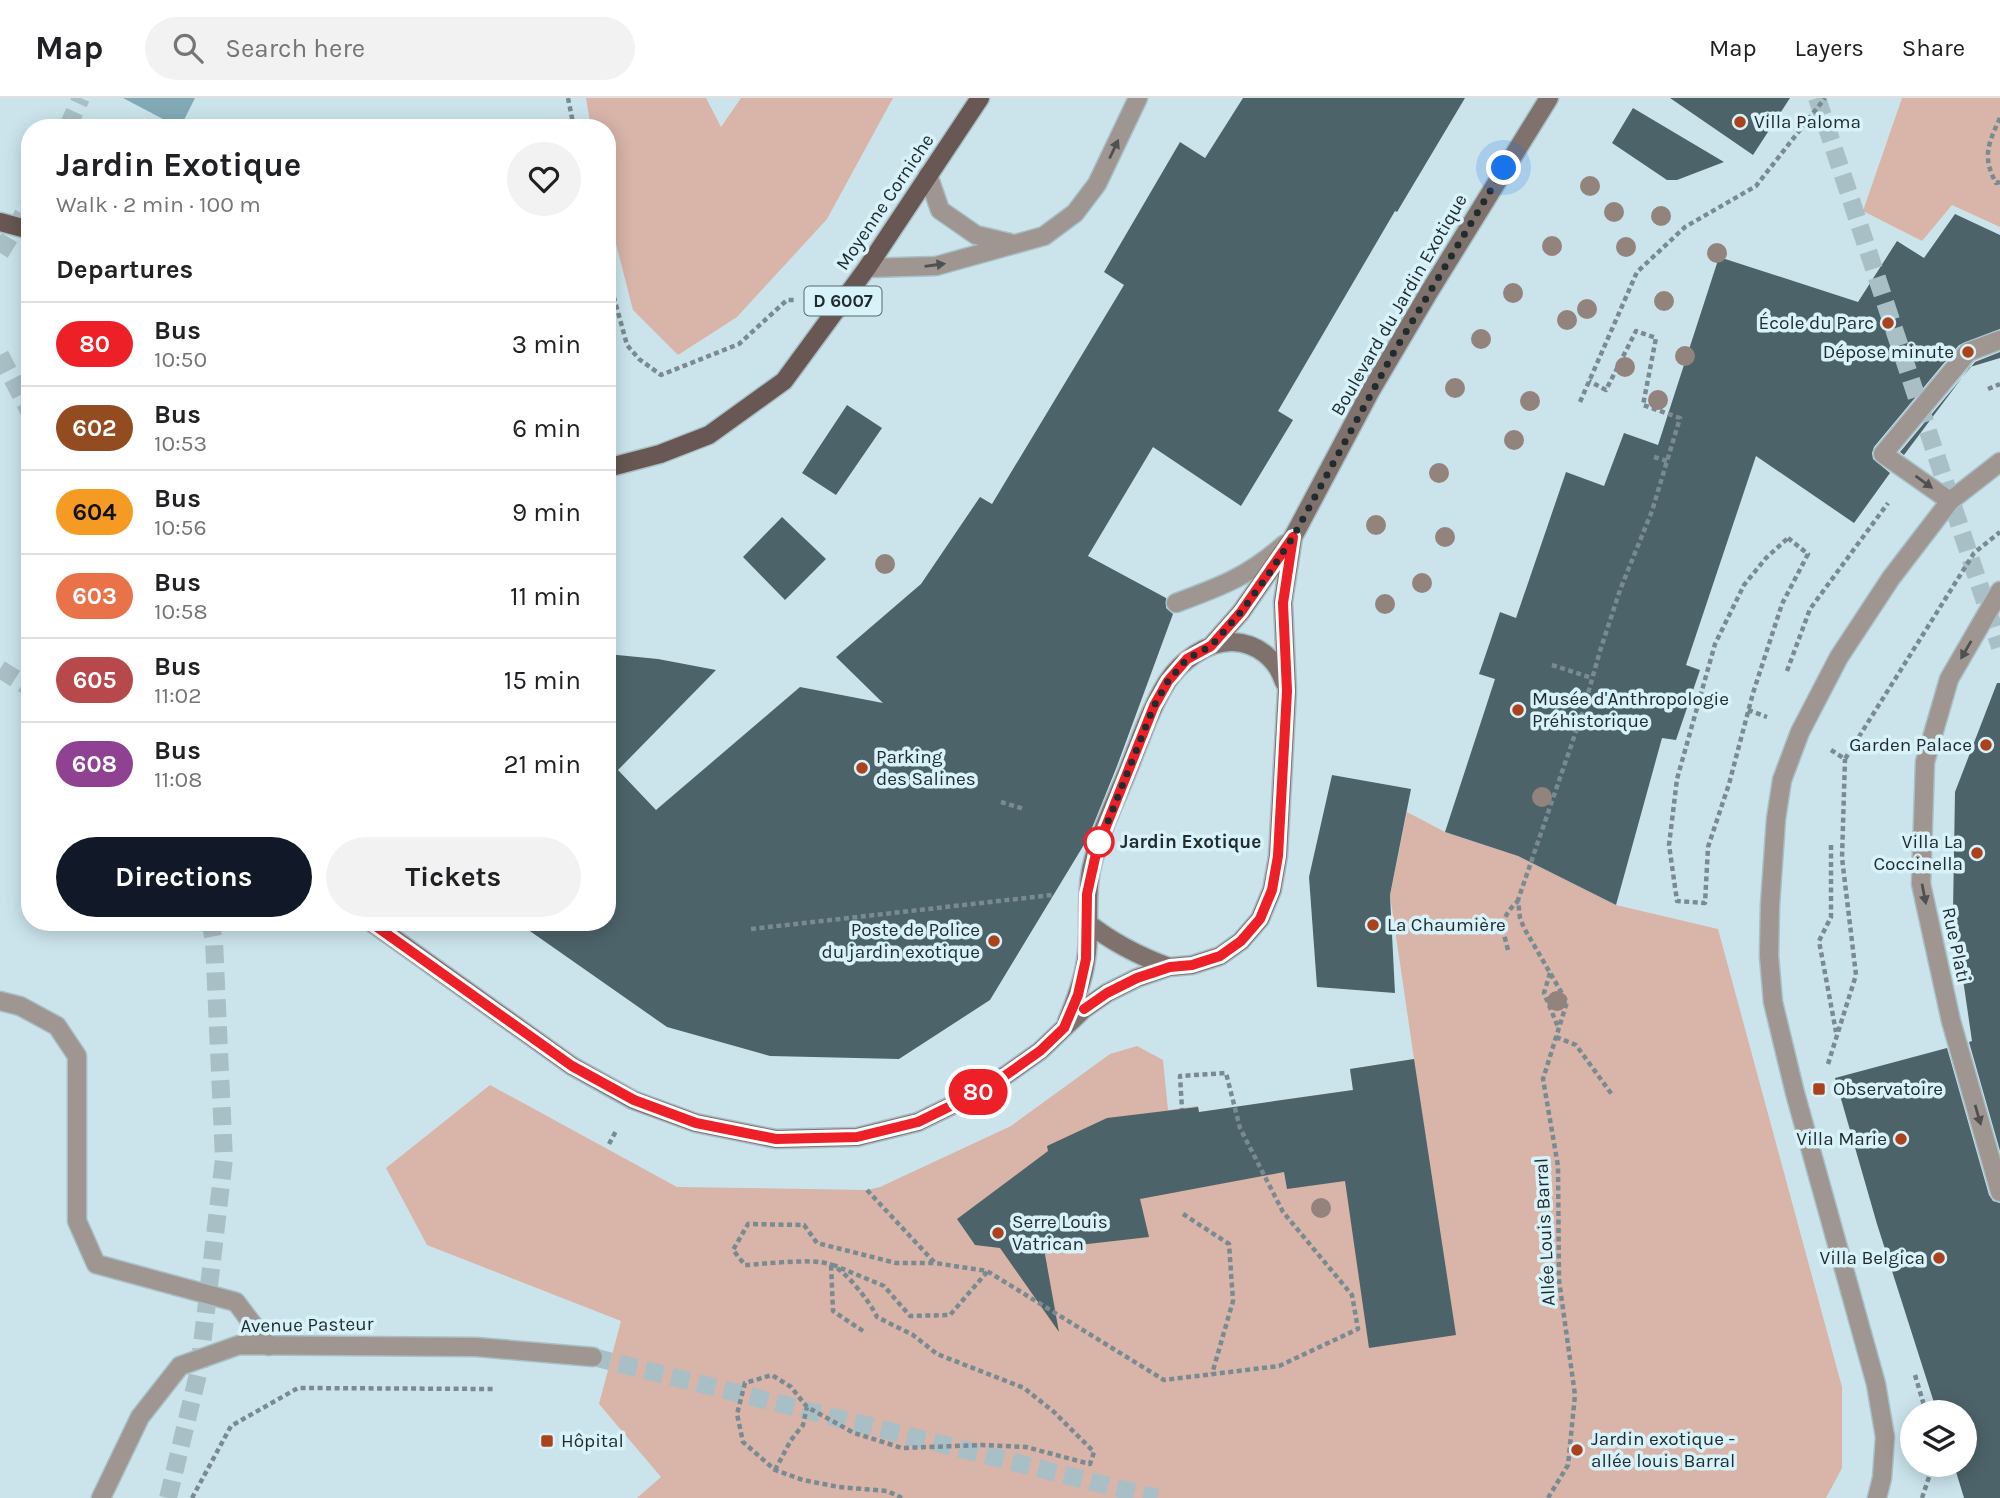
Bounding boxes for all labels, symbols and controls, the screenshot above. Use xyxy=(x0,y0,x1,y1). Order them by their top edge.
search box xyxy=(145,17,635,80)
text: Map xyxy=(35,29,103,67)
icon: search xyxy=(169,29,207,67)
text: Search here xyxy=(225,33,365,64)
text: Map xyxy=(1709,34,1757,62)
text: Layers xyxy=(1795,34,1864,62)
text: Share xyxy=(1902,34,1965,62)
place label: Villa Paloma xyxy=(1754,111,1861,133)
marker: Villa Paloma xyxy=(1732,114,1748,130)
street label: Moyenne Corniche xyxy=(831,130,939,274)
one-way arrow xyxy=(1108,139,1120,159)
button: heart xyxy=(507,142,581,216)
text: Jardin Exotique xyxy=(56,146,301,184)
your location xyxy=(1486,150,1521,185)
street label: Boulevard du Jardin Exotique xyxy=(1326,190,1472,420)
text: Walk · 2 min · 100 m xyxy=(56,191,261,218)
text: Departures xyxy=(56,254,193,285)
one-way arrow xyxy=(924,259,946,270)
road number: D 6007 xyxy=(804,286,882,316)
place label: École du Parc xyxy=(1759,311,1874,334)
text: Bus xyxy=(154,315,201,346)
marker: École du Parc xyxy=(1880,315,1896,331)
text: 3 min xyxy=(512,329,581,360)
text: 80 xyxy=(79,330,110,358)
place label: Dépose minute xyxy=(1823,341,1954,363)
marker: Dépose minute xyxy=(1960,344,1976,360)
text: 10:50 xyxy=(154,346,207,373)
text: Bus xyxy=(154,399,201,430)
text: 6 min xyxy=(512,413,581,444)
text: 602 xyxy=(72,414,117,442)
text: 10:53 xyxy=(154,430,207,457)
one-way arrow xyxy=(1915,475,1933,489)
text: Bus xyxy=(154,483,201,514)
text: 9 min xyxy=(512,497,581,528)
text: 604 xyxy=(72,498,117,526)
text: 10:56 xyxy=(154,514,207,541)
text: Bus xyxy=(154,567,201,598)
text: 11 min xyxy=(510,581,581,612)
text: 603 xyxy=(72,582,117,610)
text: 10:58 xyxy=(154,598,208,625)
one-way arrow xyxy=(1960,641,1972,660)
text: Bus xyxy=(154,651,201,682)
text: 15 min xyxy=(504,665,581,696)
text: 605 xyxy=(73,666,116,694)
text: 11:02 xyxy=(154,682,201,709)
place label: Musée d'Anthropologie Préhistorique xyxy=(1532,688,1729,732)
marker: Musée d'Anthropologie Préhistorique xyxy=(1510,702,1526,718)
place label: Garden Palace xyxy=(1849,734,1972,756)
text: Bus xyxy=(154,735,201,766)
marker: Garden Palace xyxy=(1978,737,1994,753)
place label: Parking des Salines xyxy=(876,746,976,790)
text: 21 min xyxy=(503,749,581,780)
text: 608 xyxy=(72,750,117,778)
marker: Parking des Salines xyxy=(854,760,870,776)
text: 11:08 xyxy=(154,766,202,793)
marker: Jardin Exotique xyxy=(1084,827,1114,857)
place label: Jardin Exotique xyxy=(1120,831,1261,853)
place label: Villa La Coccinella xyxy=(1873,831,1963,875)
button: Directions xyxy=(56,837,312,917)
button: Tickets xyxy=(326,837,581,917)
marker: Villa La Coccinella xyxy=(1969,845,1985,861)
one-way arrow xyxy=(1918,883,1929,905)
street label: Rue Plati xyxy=(1937,905,1975,985)
place label: La Chaumière xyxy=(1387,914,1506,936)
marker: La Chaumière xyxy=(1365,917,1381,933)
place label: Poste de Police du jardin exotique xyxy=(822,919,980,963)
marker: Poste de Police du jardin exotique xyxy=(986,933,1002,949)
line badge: 80 xyxy=(946,1069,1010,1115)
text: 80 xyxy=(963,1078,993,1106)
place label: Observatoire xyxy=(1833,1078,1943,1100)
marker: Observatoire xyxy=(1811,1081,1827,1097)
one-way arrow xyxy=(1973,1105,1983,1126)
place label: Villa Marie xyxy=(1796,1128,1887,1150)
marker: Villa Marie xyxy=(1893,1131,1909,1147)
street label: Allée Louis Barral xyxy=(1530,1157,1560,1307)
place label: Serre Louis Vatrican xyxy=(1012,1211,1108,1255)
marker: Serre Louis Vatrican xyxy=(990,1225,1006,1241)
place label: Villa Belgica xyxy=(1820,1247,1925,1269)
marker: Villa Belgica xyxy=(1931,1250,1947,1266)
street label: Avenue Pasteur xyxy=(240,1313,374,1337)
map controls xyxy=(1900,1400,1977,1477)
button: layers xyxy=(1900,1400,1977,1477)
place label: Jardin exotique - allée louis Barral xyxy=(1591,1428,1735,1472)
place label: Hôpital xyxy=(561,1430,624,1452)
marker: Hôpital xyxy=(539,1433,555,1449)
marker: Jardin exotique - allée louis Barral xyxy=(1569,1442,1585,1458)

